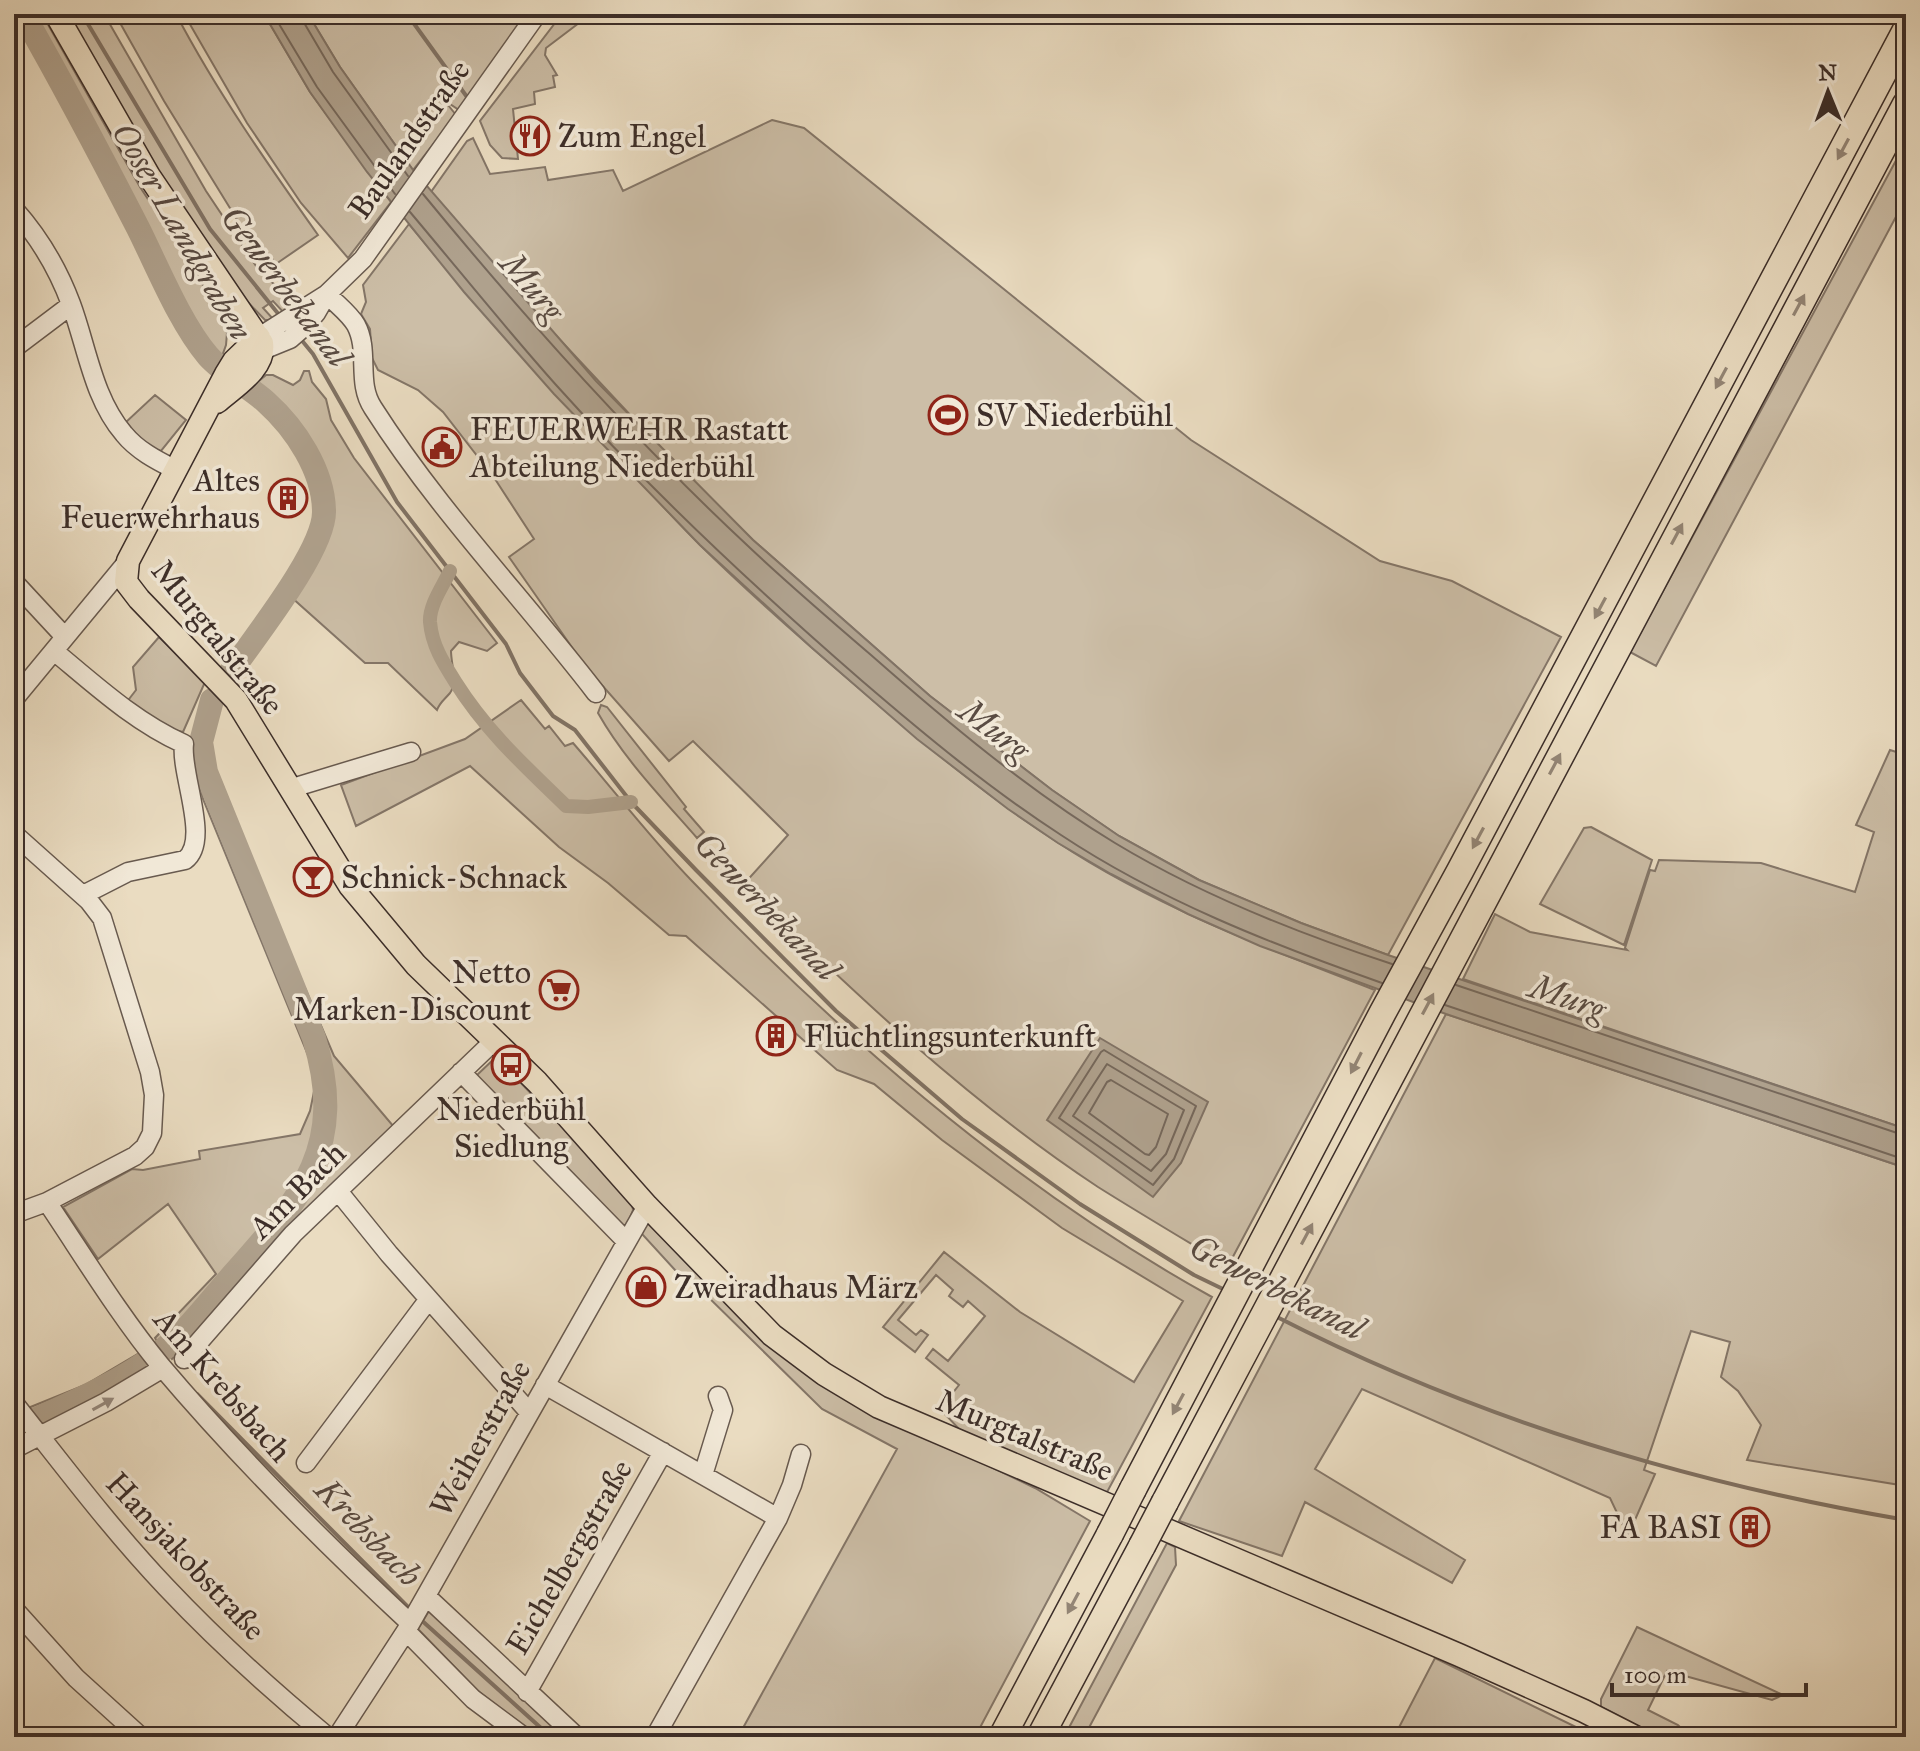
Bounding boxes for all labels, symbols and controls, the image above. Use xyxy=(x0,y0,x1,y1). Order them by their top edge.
street label: Baulandstraße xyxy=(340,52,479,227)
north arrow xyxy=(1788,52,1868,132)
text: N xyxy=(1818,59,1838,86)
water label: Ooser Landgraben xyxy=(104,115,262,348)
restaurant icon: Zum Engel xyxy=(509,115,551,157)
place label: Zum Engel xyxy=(558,117,706,156)
one-way arrow xyxy=(1836,137,1849,160)
water label: Gewerbekanal xyxy=(212,198,361,377)
water label: Murg xyxy=(490,241,575,331)
one-way arrow xyxy=(1793,293,1806,316)
one-way arrow xyxy=(1715,367,1728,390)
sports icon: SV Niederbühl xyxy=(927,394,969,436)
place label: SV Niederbühl xyxy=(976,396,1173,435)
place label: FEUERWEHR Rastatt Abteilung Niederbühl xyxy=(468,410,789,486)
public building icon: FEUERWEHR Rastatt Abteilung Niederbühl xyxy=(421,426,463,468)
place label: Altes Feuerwehrhaus xyxy=(60,461,260,537)
building icon: Altes Feuerwehrhaus xyxy=(267,477,309,519)
one-way arrow xyxy=(1670,523,1684,546)
street label: Murgtalstraße xyxy=(143,552,292,723)
one-way arrow xyxy=(1593,597,1606,620)
water label: Murg xyxy=(949,688,1040,770)
one-way arrow xyxy=(1548,753,1562,775)
water label: Gewerbekanal xyxy=(686,823,850,991)
one-way arrow xyxy=(1471,827,1485,849)
bar icon: Schnick-Schnack xyxy=(292,856,334,898)
place label: Schnick-Schnack xyxy=(341,858,567,897)
place label: Netto Marken-Discount xyxy=(293,953,531,1029)
water label: Murg xyxy=(1522,964,1613,1030)
supermarket icon: Netto Marken-Discount xyxy=(538,969,580,1011)
one-way arrow xyxy=(1421,992,1435,1015)
building icon: Flüchtlingsunterkunft xyxy=(755,1015,797,1057)
place label: Flüchtlingsunterkunft xyxy=(804,1017,1096,1056)
bus stop icon: Niederbühl Siedlung xyxy=(490,1044,532,1086)
one-way arrow xyxy=(1350,1051,1363,1074)
place label: Niederbühl Siedlung xyxy=(436,1090,586,1166)
street label: Am Bach xyxy=(239,1134,354,1248)
one-way arrow xyxy=(1300,1222,1313,1245)
water label: Gewerbekanal xyxy=(1182,1226,1374,1350)
shop icon: Zweiradhaus März xyxy=(625,1266,667,1308)
place label: Zweiradhaus März xyxy=(674,1268,918,1307)
street label: Am Krebsbach xyxy=(144,1299,300,1470)
street label: Weiherstraße xyxy=(422,1353,539,1523)
street label: Murgtalstraße xyxy=(930,1381,1119,1490)
one-way arrow xyxy=(1172,1393,1185,1416)
one-way arrow xyxy=(91,1397,114,1410)
street label: Eichelbergstraße xyxy=(498,1453,641,1662)
street label: Hansjakobstraße xyxy=(98,1464,274,1649)
water label: Krebsbach xyxy=(305,1468,430,1595)
building icon: FA BASI xyxy=(1729,1506,1771,1548)
place label: FA BASI xyxy=(1599,1508,1722,1547)
one-way arrow xyxy=(1067,1592,1081,1614)
scale bar xyxy=(1612,1647,1806,1697)
text: 100 m xyxy=(1624,1660,1687,1690)

